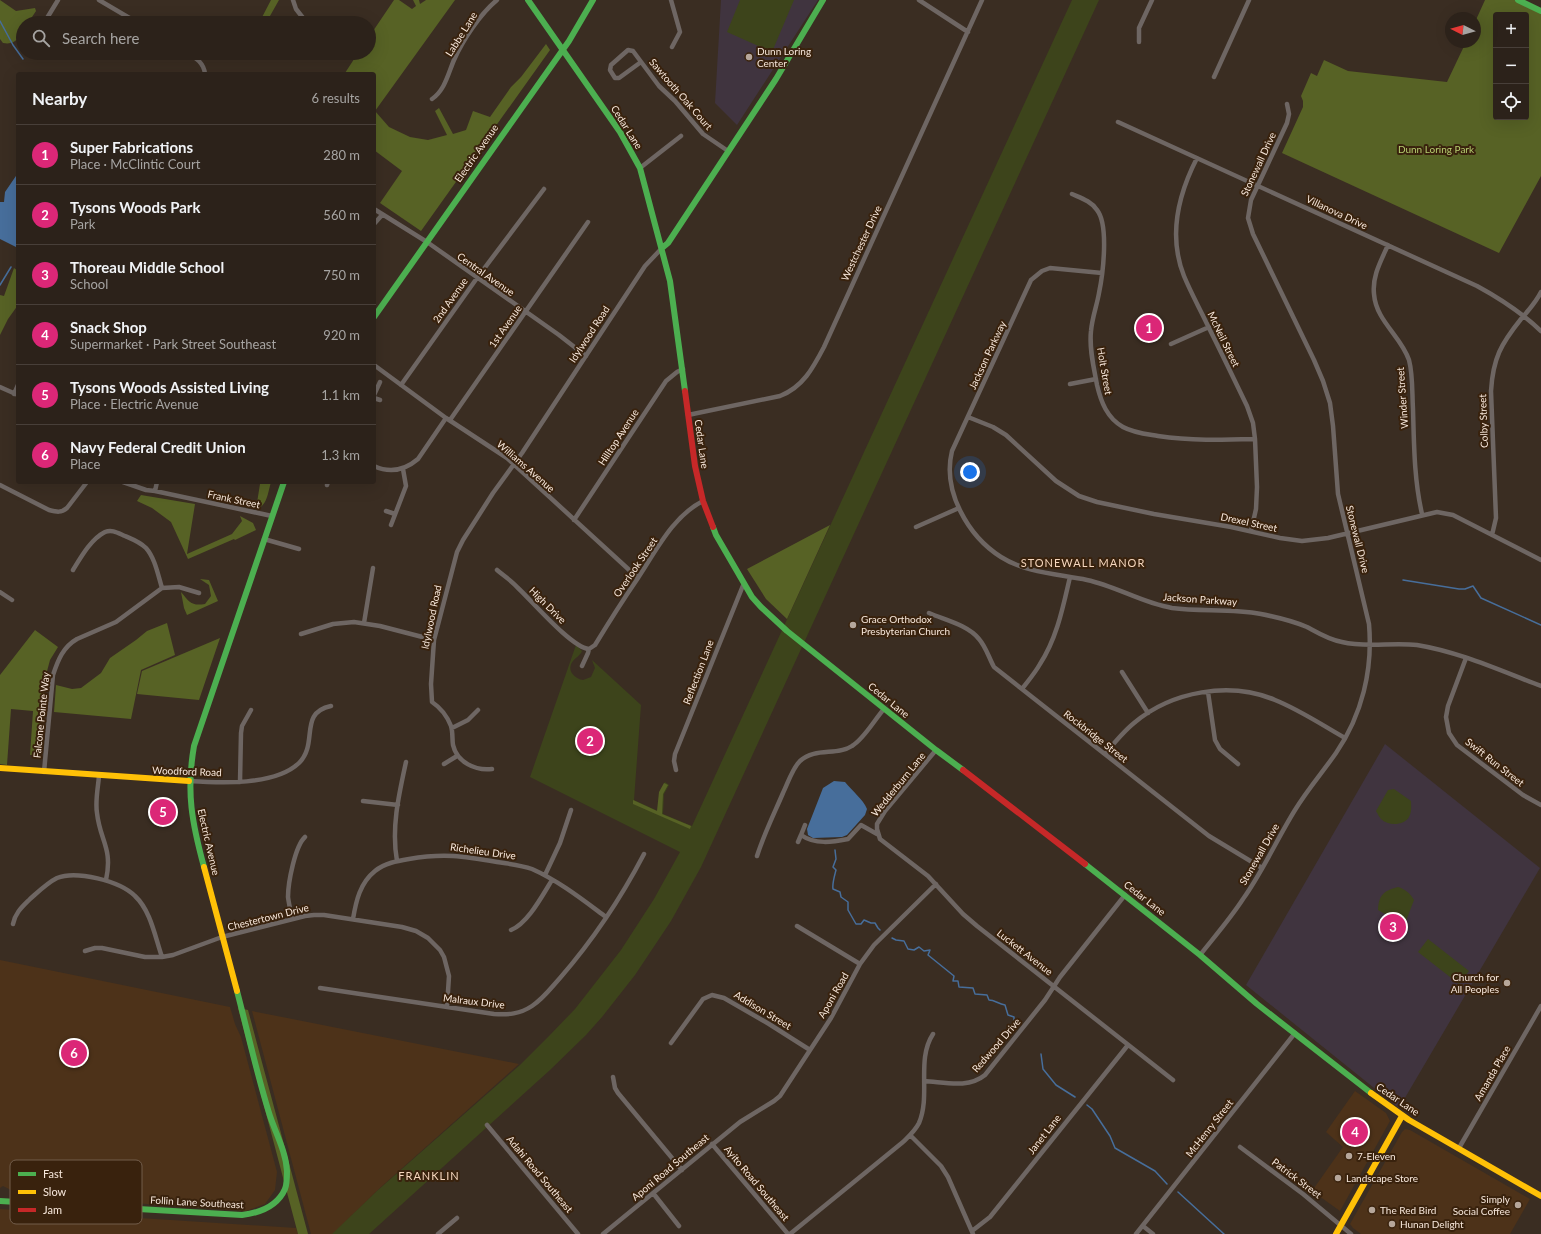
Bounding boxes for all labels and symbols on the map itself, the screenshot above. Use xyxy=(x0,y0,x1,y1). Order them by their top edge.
street label: Labbe Lane xyxy=(443,10,479,58)
north arrow xyxy=(1445,12,1481,48)
place label: Dunn Loring Center xyxy=(757,45,811,69)
marker: Dunn Loring Center xyxy=(744,52,754,62)
street label: Sawtooth Oak Court xyxy=(647,56,715,132)
street label: Cedar Lane xyxy=(609,103,645,151)
street label: Electric Avenue xyxy=(452,122,500,184)
street label: Stonewall Drive xyxy=(1238,130,1278,198)
park label: Dunn Loring Park xyxy=(1398,143,1475,155)
street label: Villanova Drive xyxy=(1304,193,1370,231)
street label: Westchester Drive xyxy=(838,203,884,283)
street label: Central Avenue xyxy=(455,250,517,298)
street label: 2nd Avenue xyxy=(430,275,470,325)
street label: 1st Avenue xyxy=(486,302,524,350)
street label: Idylwood Road xyxy=(566,303,612,365)
street label: McNeil Street xyxy=(1205,309,1243,369)
pin: 1 xyxy=(1136,313,1162,343)
street label: Jackson Parkway xyxy=(966,318,1009,391)
street label: Holt Street xyxy=(1095,346,1115,396)
street label: Winder Street xyxy=(1394,366,1410,429)
street label: Colby Street xyxy=(1476,393,1490,448)
street label: Hilltop Avenue xyxy=(595,407,641,467)
street label: Cedar Lane xyxy=(693,419,711,469)
street label: Williams Avenue xyxy=(495,438,557,494)
your location xyxy=(960,462,980,482)
street label: Frank Street xyxy=(207,488,262,510)
street label: Stonewall Drive xyxy=(1344,504,1372,574)
street label: Drexel Street xyxy=(1220,510,1279,534)
street label: Overlook Street xyxy=(611,534,660,599)
district label: STONEWALL MANOR xyxy=(1021,556,1145,569)
street label: Idylwood Road xyxy=(418,584,444,650)
street label: High Drive xyxy=(527,584,569,626)
street label: Jackson Parkway xyxy=(1163,590,1238,608)
place label: Grace Orthodox Presbyterian Church xyxy=(861,613,950,637)
marker: Grace Orthodox Presbyterian Church xyxy=(848,620,858,630)
street label: Reflection Lane xyxy=(680,638,716,706)
street label: Falcone Pointe Way xyxy=(31,671,52,759)
street label: Cedar Lane xyxy=(866,680,912,720)
street label: Rockbridge Street xyxy=(1062,707,1131,765)
pin: 2 xyxy=(577,726,603,756)
street label: Swift Run Street xyxy=(1463,735,1527,789)
street label: Wedderburn Lane xyxy=(868,749,928,819)
street label: Woodford Road xyxy=(152,764,222,778)
pin: 5 xyxy=(150,797,176,827)
street label: Electric Avenue xyxy=(196,808,222,876)
street label: Stonewall Drive xyxy=(1237,821,1281,887)
street label: Richelieu Drive xyxy=(449,840,517,862)
street label: Cedar Lane xyxy=(1122,878,1168,918)
street label: Chestertown Drive xyxy=(226,901,310,933)
pin: 3 xyxy=(1380,912,1406,942)
street label: Luckett Avenue xyxy=(995,927,1055,977)
street label: Aponi Road xyxy=(815,970,851,1020)
place label: Church for All Peoples xyxy=(1451,971,1499,995)
marker: Church for All Peoples xyxy=(1502,978,1512,988)
street label: Addison Street xyxy=(732,988,794,1032)
street label: Malraux Drive xyxy=(443,991,505,1011)
street label: Redwood Drive xyxy=(969,1015,1023,1075)
pin: 6 xyxy=(61,1038,87,1068)
street label: Amanda Place xyxy=(1471,1043,1513,1103)
street label: Cedar Lane xyxy=(1374,1080,1422,1118)
street label: McHenry Street xyxy=(1183,1097,1235,1159)
street label: Janet Lane xyxy=(1025,1112,1063,1156)
pin: 4 xyxy=(1342,1117,1368,1147)
street label: Aponi Road Southeast xyxy=(629,1131,711,1203)
street label: Adahi Road Southeast xyxy=(504,1133,576,1215)
street label: Ayito Road Southeast xyxy=(722,1143,792,1223)
place label: 7-Eleven xyxy=(1357,1150,1396,1162)
marker: 7-Eleven xyxy=(1344,1151,1354,1161)
street label: Patrick Street xyxy=(1270,1155,1325,1201)
legend xyxy=(10,1160,142,1224)
text: Fast xyxy=(43,1167,63,1180)
district label: FRANKLIN xyxy=(398,1169,460,1182)
place label: Landscape Store xyxy=(1346,1172,1418,1184)
marker: Landscape Store xyxy=(1333,1173,1343,1183)
text: Slow xyxy=(43,1185,67,1198)
place label: Simply Social Coffee xyxy=(1453,1193,1511,1217)
street label: Follin Lane Southeast xyxy=(150,1194,244,1210)
marker: Simply Social Coffee xyxy=(1513,1200,1523,1210)
text: Jam xyxy=(43,1203,62,1216)
place label: The Red Bird xyxy=(1380,1204,1436,1216)
marker: The Red Bird xyxy=(1367,1205,1377,1215)
place label: Hunan Delight xyxy=(1400,1218,1464,1230)
marker: Hunan Delight xyxy=(1387,1219,1397,1229)

